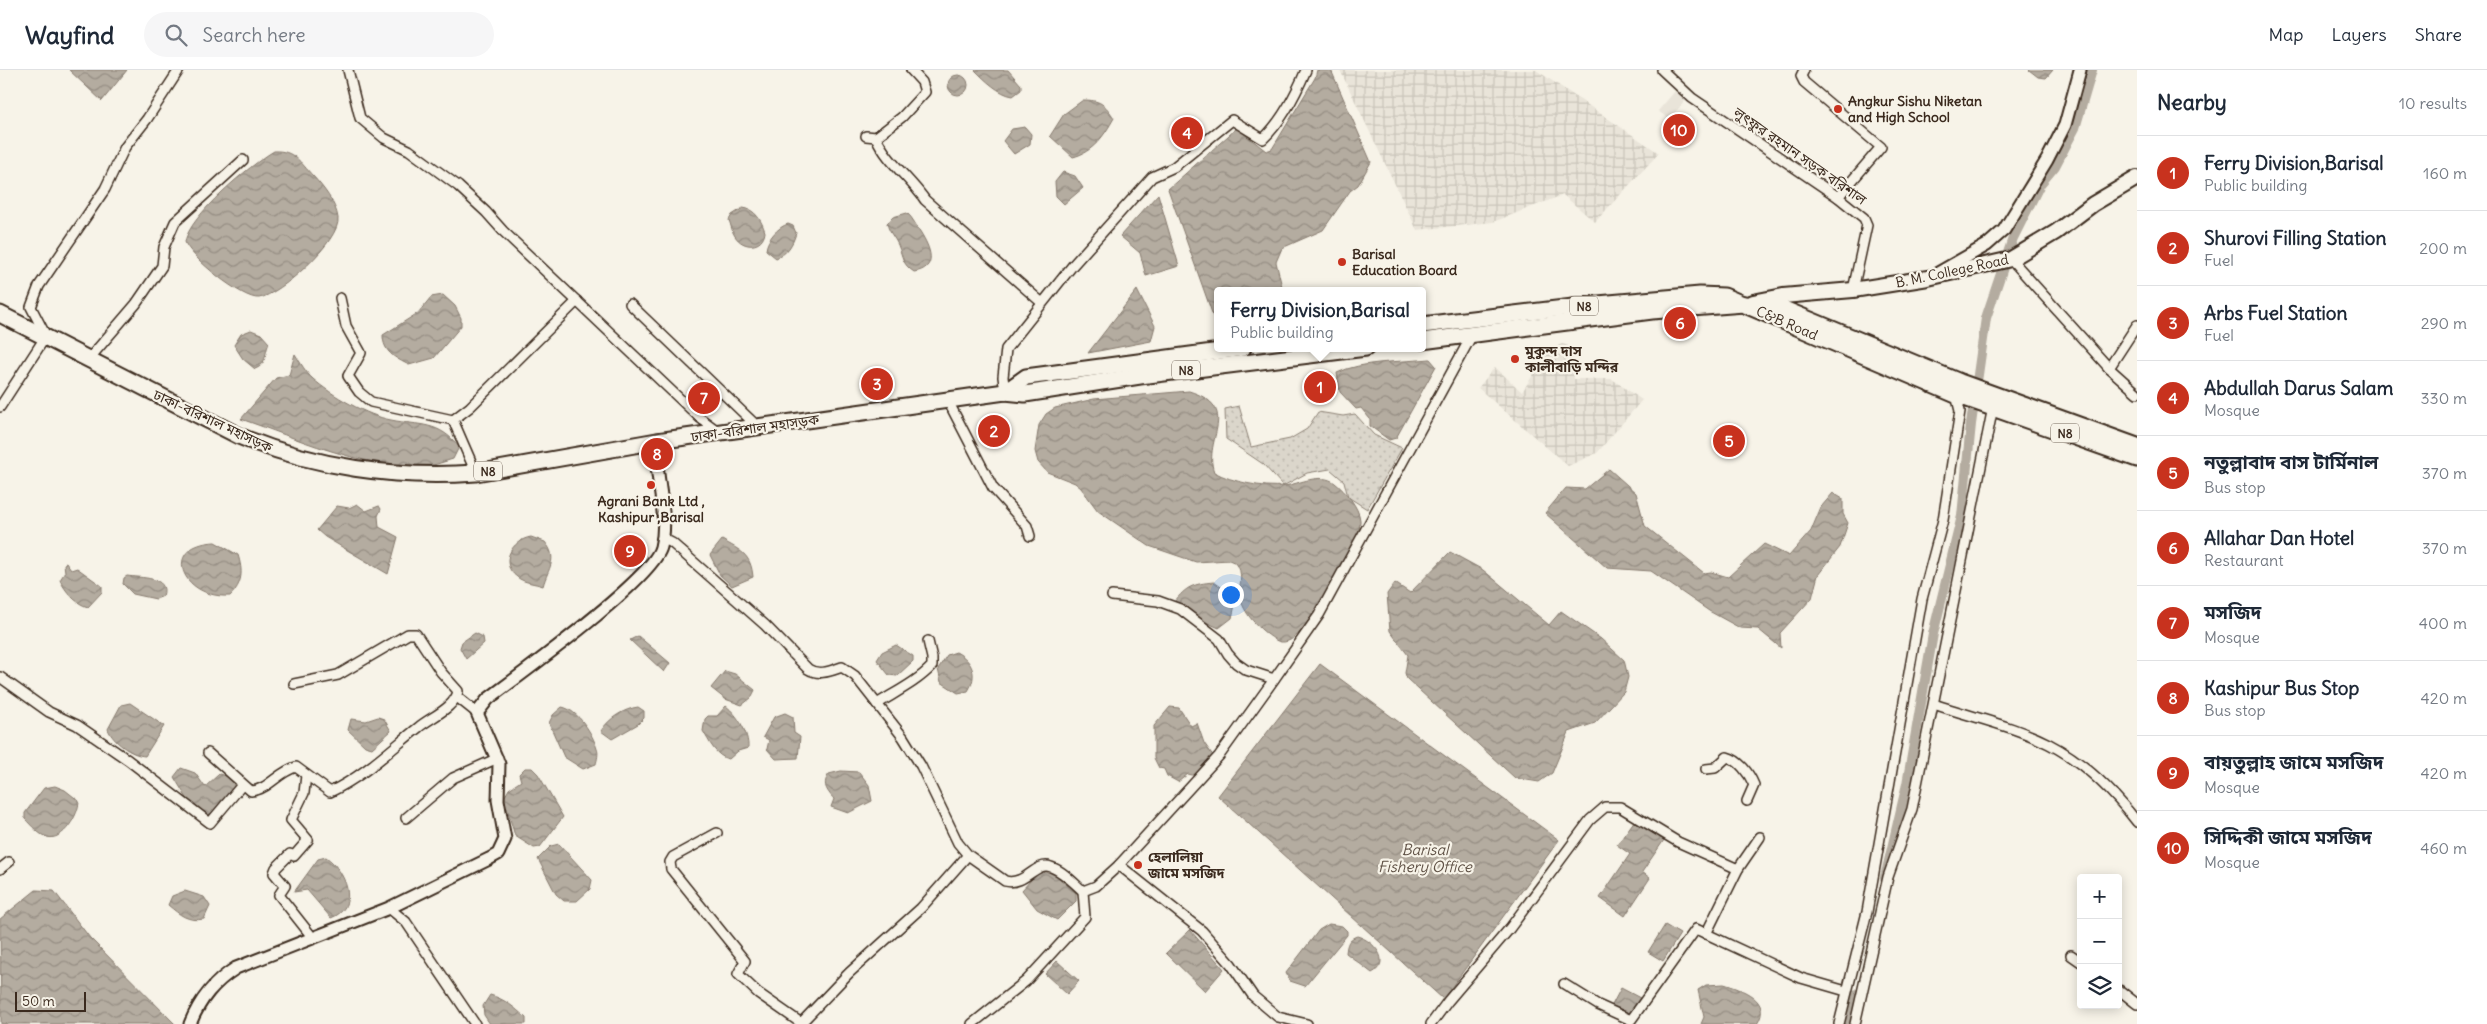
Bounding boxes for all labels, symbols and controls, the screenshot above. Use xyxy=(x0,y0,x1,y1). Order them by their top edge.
search box xyxy=(144,12,494,57)
text: Wayfind xyxy=(25,20,114,50)
icon: search xyxy=(162,21,190,49)
text: Search here xyxy=(202,23,306,47)
text: Map xyxy=(2268,23,2303,46)
text: Layers xyxy=(2331,23,2387,46)
text: Share xyxy=(2415,23,2462,46)
text: Nearby xyxy=(2157,89,2227,116)
place label: Angkur Sishu Niketan and High School xyxy=(1848,92,1982,126)
text: 10 results xyxy=(2399,93,2467,113)
street label: লুৎফুর রহমান সড়ক বরিশাল xyxy=(1729,103,1870,209)
marker: Angkur Sishu Niketan and High School xyxy=(1832,103,1844,115)
pin: 10 xyxy=(1663,111,1695,149)
pin: 4 xyxy=(1171,114,1203,152)
text: Ferry Division,Barisal xyxy=(2204,151,2384,175)
text: 1 xyxy=(2170,163,2176,183)
text: 160 m xyxy=(2423,163,2467,183)
text: Public building xyxy=(2204,175,2307,195)
text: Shurovi Filling Station xyxy=(2204,226,2387,250)
text: 2 xyxy=(2169,238,2177,258)
text: 200 m xyxy=(2419,238,2467,258)
place label: Barisal Education Board xyxy=(1352,245,1458,279)
street label: B. M. College Road xyxy=(1894,250,2010,292)
text: Fuel xyxy=(2204,250,2234,270)
marker: Barisal Education Board xyxy=(1336,256,1348,268)
popup xyxy=(1214,287,1426,352)
road number: N8 xyxy=(1570,297,1598,316)
text: Ferry Division,Barisal xyxy=(1230,298,1410,322)
text: Arbs Fuel Station xyxy=(2204,301,2348,325)
street label: C&B Road xyxy=(1753,302,1821,344)
pin: 6 xyxy=(1664,304,1696,342)
text: 3 xyxy=(2168,313,2178,333)
text: 290 m xyxy=(2421,313,2467,333)
text: Public building xyxy=(1230,322,1334,342)
text: Fuel xyxy=(2204,325,2234,345)
place label: মুকুন্দ দাস কালীবাড়ি মন্দির xyxy=(1524,342,1619,376)
marker: মুকুন্দ দাস কালীবাড়ি মন্দির xyxy=(1509,353,1521,365)
road number: N8 xyxy=(1172,360,1200,380)
pin: 3 xyxy=(861,365,893,403)
pin: 1 xyxy=(1304,368,1336,406)
text: Abdullah Darus Salam xyxy=(2204,376,2393,400)
pin: 7 xyxy=(688,379,720,417)
street label: ঢাকা-বরিশাল মহাসড়ক xyxy=(150,385,276,457)
text: 4 xyxy=(2168,388,2178,408)
text: 330 m xyxy=(2420,388,2467,408)
text: Mosque xyxy=(2204,400,2260,420)
street label: ঢাকা-বরিশাল মহাসড়ক xyxy=(689,410,821,446)
pin: 2 xyxy=(978,412,1010,450)
pin: 5 xyxy=(1713,422,1745,460)
road number: N8 xyxy=(2051,423,2079,442)
pin: 8 xyxy=(641,435,673,473)
text: নতুল্লাবাদ বাস টার্মিনাল xyxy=(2204,450,2378,474)
road number: N8 xyxy=(474,462,502,481)
text: 5 xyxy=(2168,463,2178,483)
text: 370 m xyxy=(2422,463,2467,483)
text: Bus stop xyxy=(2204,477,2266,497)
marker: Agrani Bank Ltd , Kashipur ,Barisal xyxy=(645,479,657,491)
place label: Agrani Bank Ltd , Kashipur ,Barisal xyxy=(597,492,705,526)
text: Allahar Dan Hotel xyxy=(2204,526,2354,550)
pin: 9 xyxy=(614,532,646,570)
text: 6 xyxy=(2168,538,2178,558)
text: 370 m xyxy=(2422,538,2467,558)
text: Restaurant xyxy=(2204,550,2284,570)
your location xyxy=(1218,582,1244,608)
text: মসজিদ xyxy=(2204,600,2261,624)
text: 7 xyxy=(2169,613,2177,633)
text: 400 m xyxy=(2419,613,2467,633)
text: Mosque xyxy=(2204,627,2260,647)
text: Kashipur Bus Stop xyxy=(2204,676,2359,700)
text: 8 xyxy=(2168,688,2178,708)
text: 420 m xyxy=(2421,688,2467,708)
text: Bus stop xyxy=(2204,700,2266,720)
text: বায়তুল্লাহ জামে মসজিদ xyxy=(2204,750,2383,774)
text: 9 xyxy=(2168,763,2178,783)
text: 420 m xyxy=(2421,763,2467,783)
text: Mosque xyxy=(2204,777,2260,797)
text: সিদ্দিকী জামে মসজিদ xyxy=(2204,825,2372,849)
text: 10 xyxy=(2165,838,2181,858)
text: 460 m xyxy=(2420,838,2467,858)
water label: Barisal Fishery Office xyxy=(1378,840,1473,876)
place label: হেলালিয়া জামে মসজিদ xyxy=(1147,848,1226,882)
text: Mosque xyxy=(2204,852,2260,872)
marker: হেলালিয়া জামে মসজিদ xyxy=(1132,859,1144,871)
map controls xyxy=(2077,874,2122,1009)
button: + xyxy=(2077,874,2122,919)
button: − xyxy=(2077,919,2122,964)
button: layers xyxy=(2077,964,2122,1009)
scale bar xyxy=(15,989,86,1012)
text: 50 m xyxy=(22,992,55,1010)

